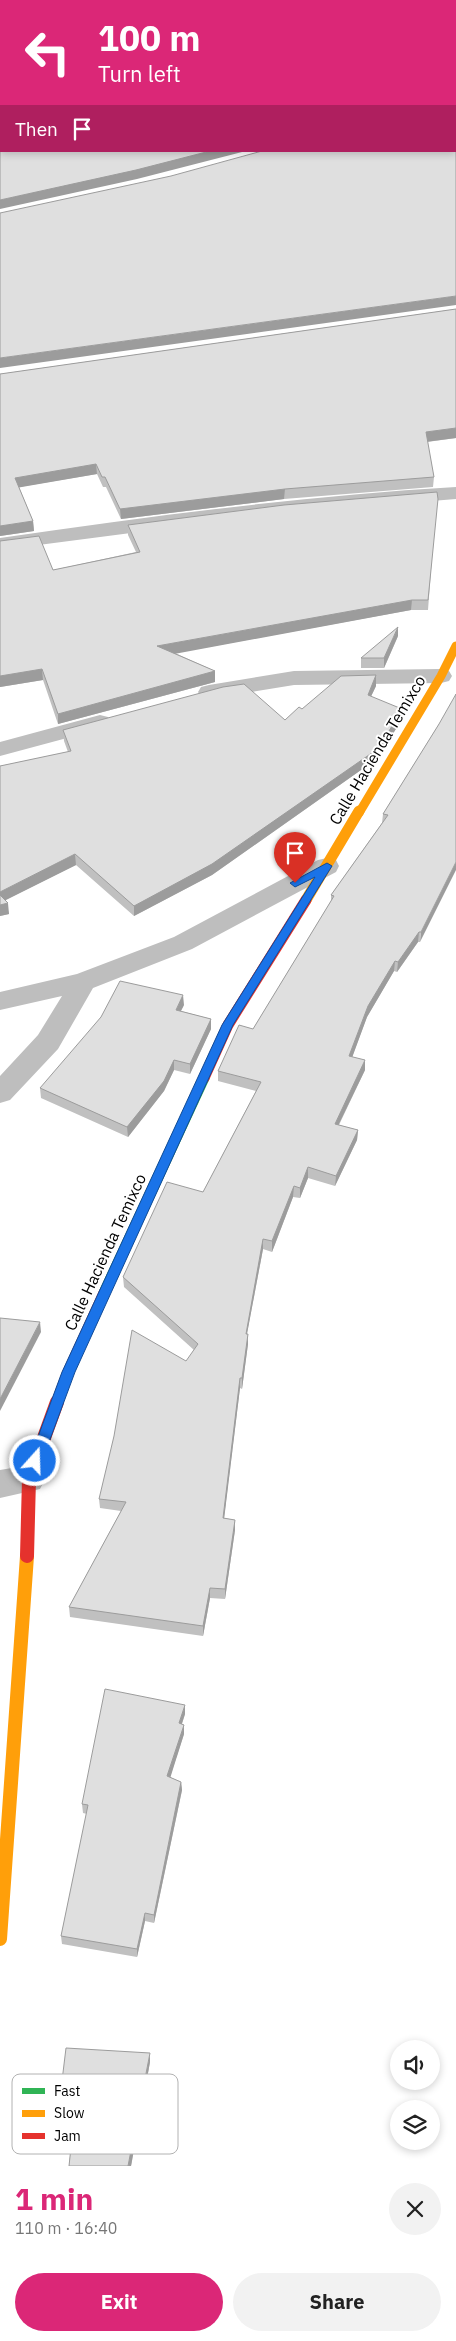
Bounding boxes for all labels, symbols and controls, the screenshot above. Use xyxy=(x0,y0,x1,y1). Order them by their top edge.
text: 100 m xyxy=(98,15,201,61)
icon: left xyxy=(15,20,80,85)
text: Turn left xyxy=(98,59,181,88)
icon: arrive xyxy=(68,115,96,143)
text: Then xyxy=(15,117,58,141)
street label: Calle Hacienda Temixco xyxy=(324,672,430,828)
pin xyxy=(274,832,316,883)
icon: arrive xyxy=(281,839,309,867)
street label: Calle Hacienda Temixco xyxy=(60,1170,150,1334)
position arrow xyxy=(8,1434,60,1486)
map controls xyxy=(390,2040,440,2150)
button: sound xyxy=(390,2040,440,2090)
legend xyxy=(12,2074,178,2154)
text: Fast xyxy=(54,2082,80,2100)
button: layers xyxy=(390,2100,440,2150)
text: Slow xyxy=(54,2104,85,2122)
text: Jam xyxy=(54,2127,81,2145)
text: 1 min xyxy=(15,2179,93,2218)
button: close xyxy=(389,2183,441,2235)
text: 110 m · 16:40 xyxy=(15,2218,117,2238)
button: Exit xyxy=(15,2273,223,2331)
button: Share xyxy=(233,2273,441,2331)

